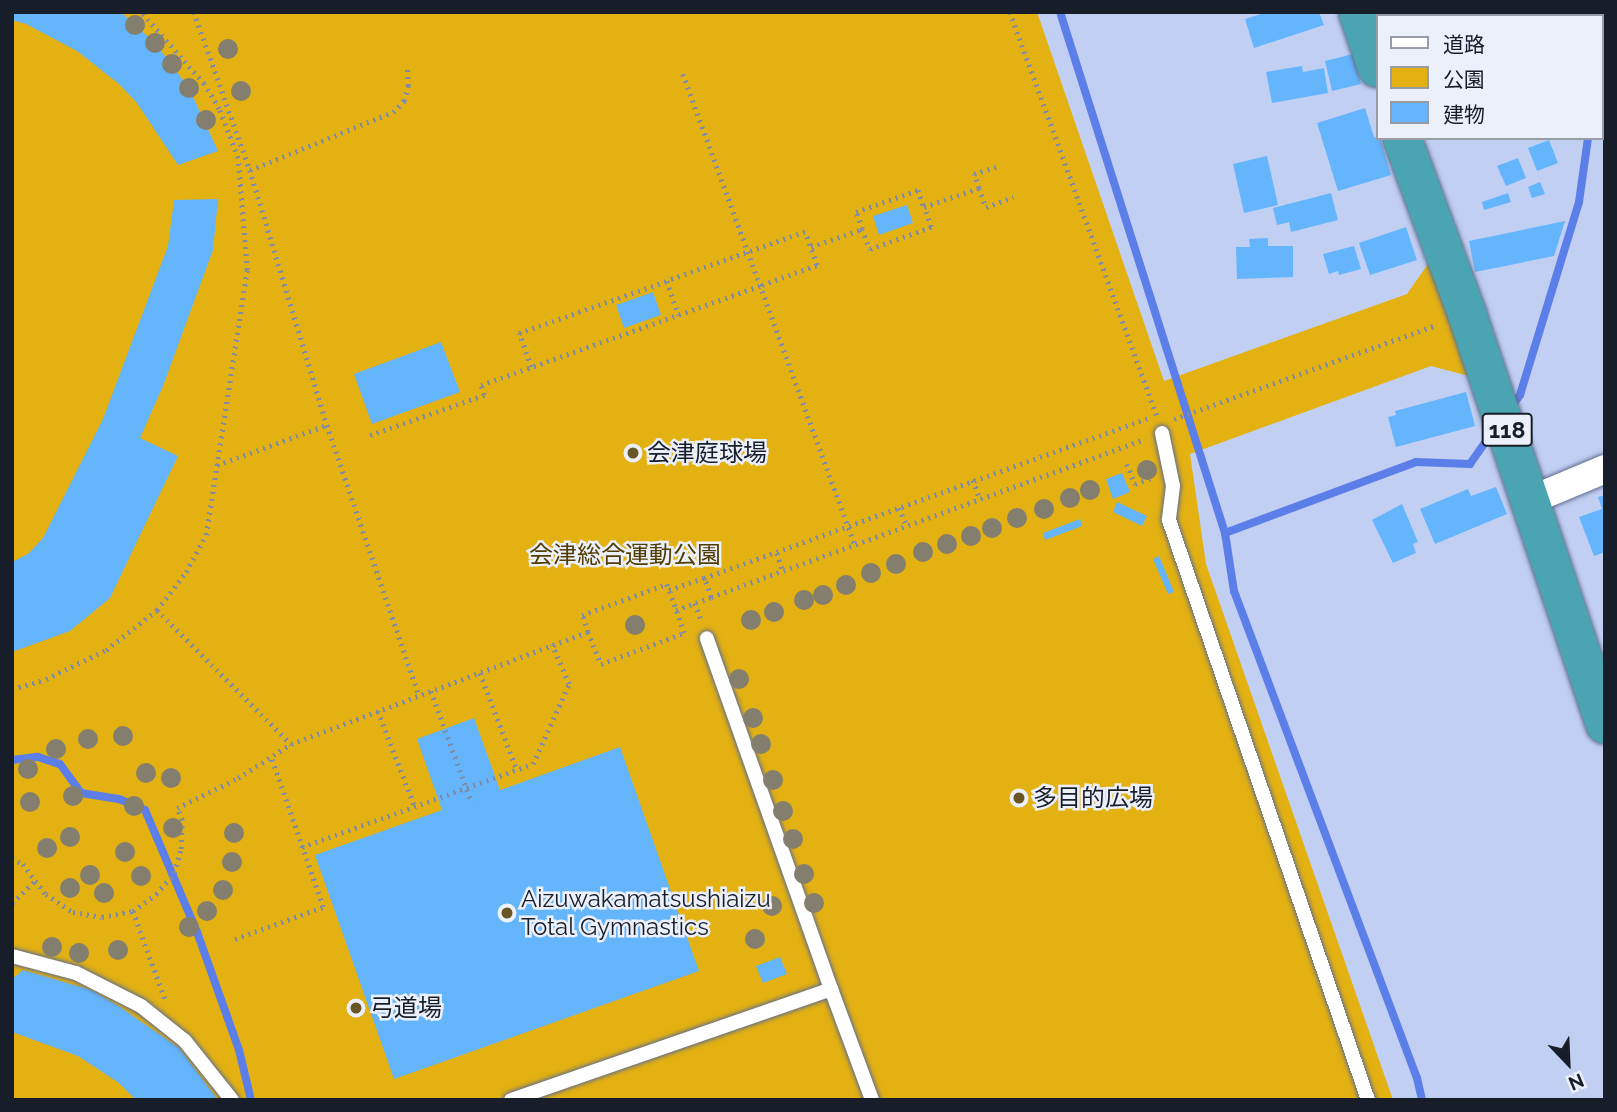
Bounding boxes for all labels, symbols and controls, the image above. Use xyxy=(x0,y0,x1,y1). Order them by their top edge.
legend xyxy=(1376,14,1603,140)
text: 道路 xyxy=(1443,32,1485,57)
text: 公園 xyxy=(1443,67,1485,92)
text: 建物 xyxy=(1443,102,1485,127)
road number: 118 xyxy=(1481,410,1533,450)
place label: 会津庭球場 xyxy=(647,439,767,467)
marker: 会津庭球場 xyxy=(625,445,641,461)
park label: 会津総合運動公園 xyxy=(529,541,721,569)
place label: 多目的広場 xyxy=(1033,784,1153,812)
marker: 多目的広場 xyxy=(1011,790,1027,806)
place label: Aizuwakamatsushiaizu Total Gymnastics xyxy=(521,885,771,941)
marker: Aizuwakamatsushiaizu Total Gymnastics xyxy=(499,905,515,921)
place label: 弓道場 xyxy=(370,994,442,1022)
marker: 弓道場 xyxy=(348,1000,364,1016)
north arrow xyxy=(1533,1028,1603,1098)
text: N xyxy=(1565,1069,1587,1095)

